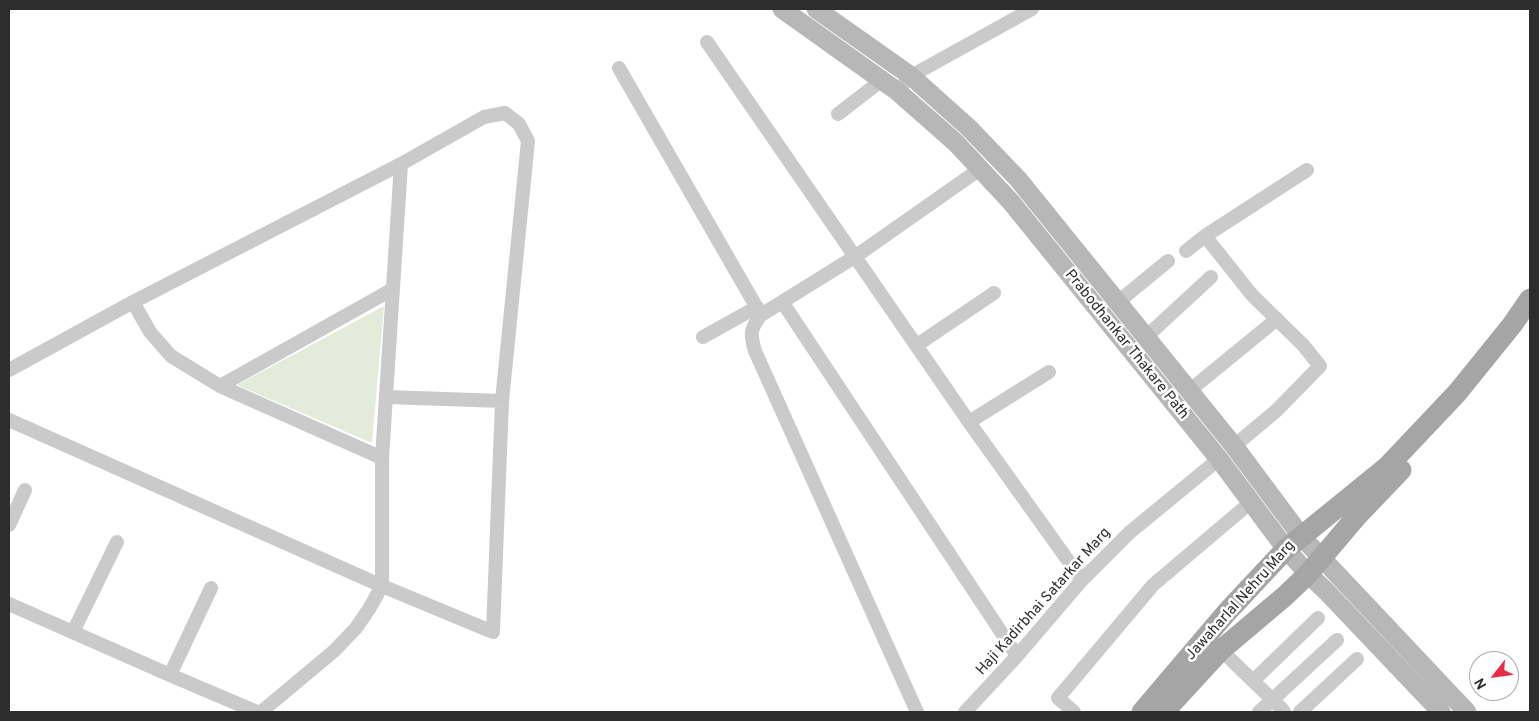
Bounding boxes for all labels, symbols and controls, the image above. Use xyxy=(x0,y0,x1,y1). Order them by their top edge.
street label: Prabodhankar Thakare Path xyxy=(1060,267,1192,423)
street label: Haji Kadirbhai Satarkar Marg xyxy=(973,525,1115,679)
street label: Jawaharlal Nehru Marg xyxy=(1183,538,1299,664)
north arrow xyxy=(1469,651,1519,701)
text: N xyxy=(1472,675,1491,692)

